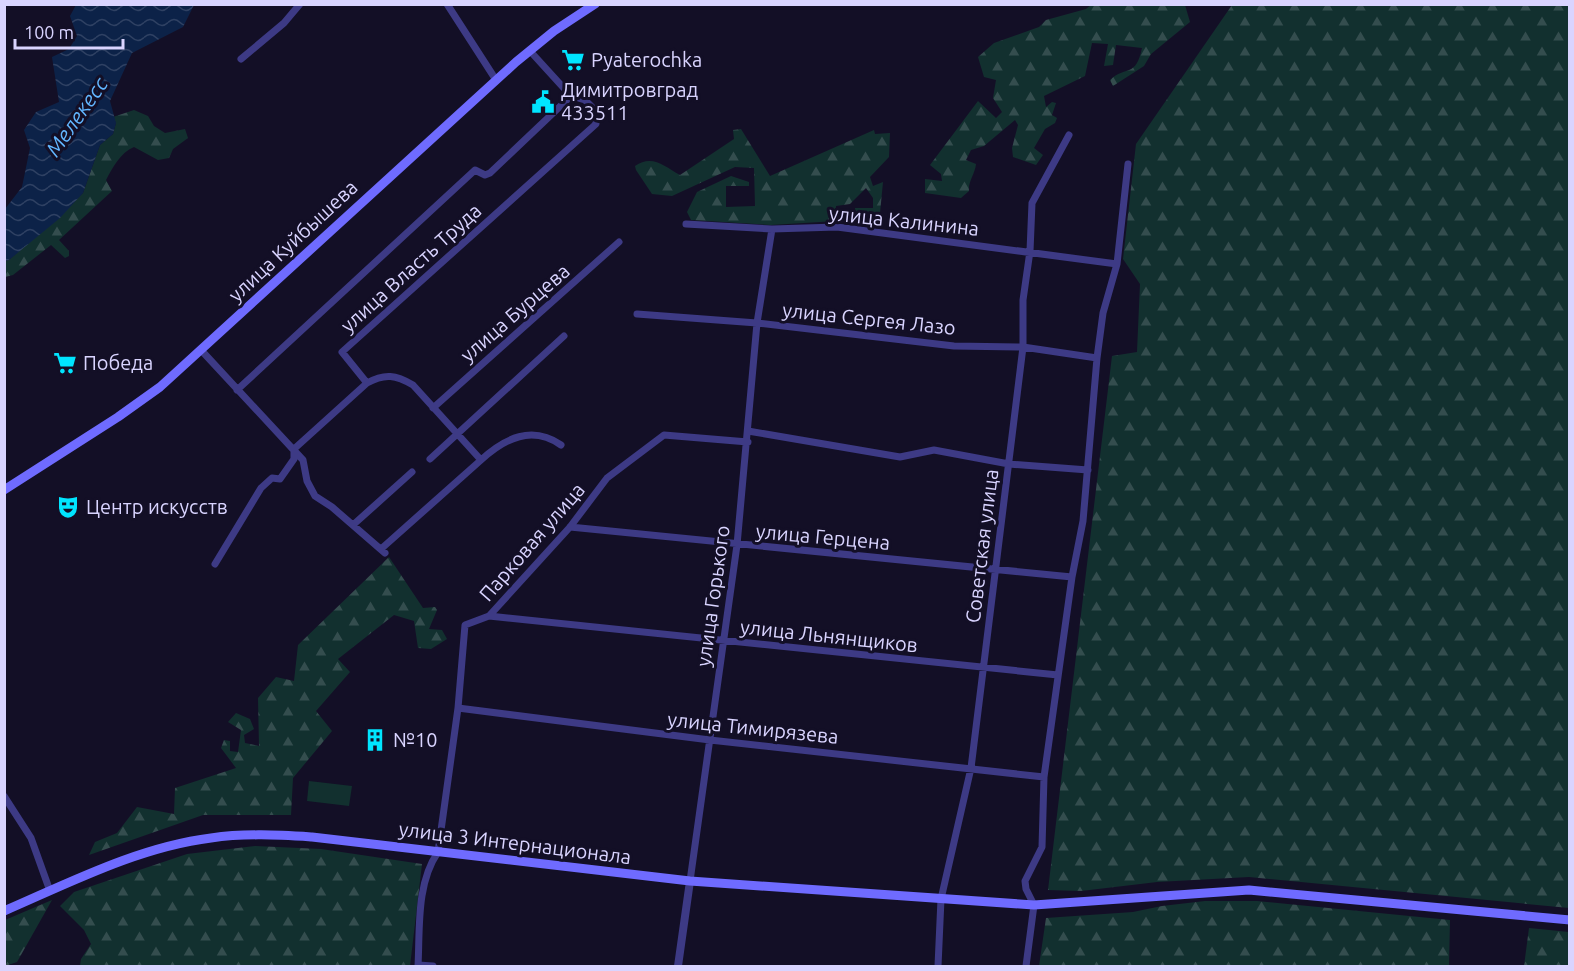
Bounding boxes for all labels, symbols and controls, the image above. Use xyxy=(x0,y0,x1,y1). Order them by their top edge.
scale bar xyxy=(15,12,123,50)
text: 100 m xyxy=(24,22,74,42)
supermarket icon: Pyaterochka xyxy=(560,47,586,73)
place label: Pyaterochka xyxy=(591,48,702,71)
water label: Мелекесс xyxy=(40,72,112,161)
place label: Димитровград 433511 xyxy=(561,78,699,124)
public building icon: Димитровград 433511 xyxy=(530,89,556,115)
street label: улица Куйбышева xyxy=(224,175,362,306)
street label: улица Власть Труда xyxy=(336,199,486,337)
street label: улица Калинина xyxy=(828,201,980,240)
street label: улица Бурцева xyxy=(455,259,574,366)
street label: улица Сергея Лазо xyxy=(781,298,957,339)
supermarket icon: Победа xyxy=(52,350,78,376)
place label: Победа xyxy=(83,351,153,374)
street label: Советская улица xyxy=(961,468,1002,624)
street label: Парковая улица xyxy=(474,478,589,605)
theatre icon: Центр искусств xyxy=(55,494,81,520)
place label: Центр искусств xyxy=(86,495,228,518)
street label: улица Герцена xyxy=(755,519,891,554)
street label: улица Горького xyxy=(691,524,734,668)
street label: улица Льнянщиков xyxy=(739,615,919,656)
street label: улица Тимирязева xyxy=(666,707,840,748)
building icon: №10 xyxy=(362,727,388,753)
place label: №10 xyxy=(393,728,438,751)
street label: улица 3 Интернационала xyxy=(398,817,633,868)

